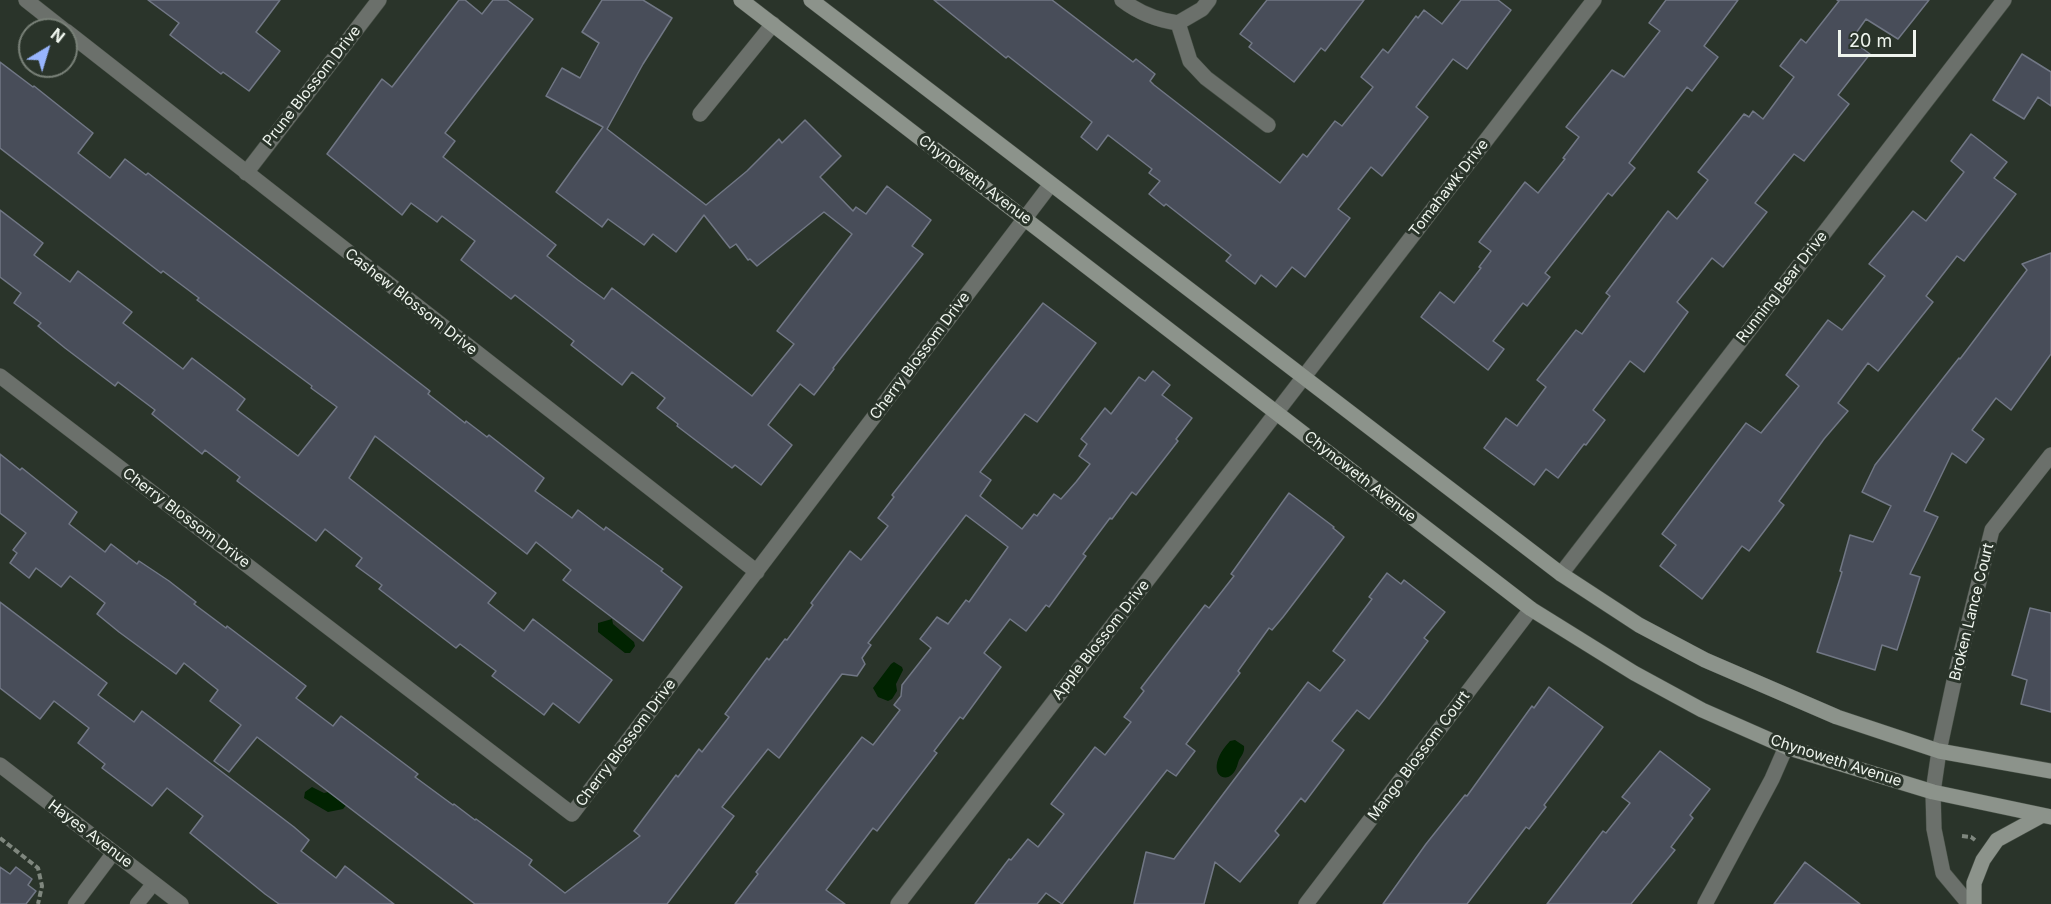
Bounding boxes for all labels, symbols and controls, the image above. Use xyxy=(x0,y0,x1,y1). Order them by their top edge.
north arrow xyxy=(18,18,78,78)
scale bar xyxy=(1841,18,1919,56)
street label: Prune Blossom Drive xyxy=(259,22,365,150)
text: N xyxy=(47,24,69,47)
text: 20 m xyxy=(1849,30,1892,51)
street label: Chynoweth Avenue xyxy=(915,132,1035,228)
street label: Tomahawk Drive xyxy=(1405,136,1493,240)
street label: Running Bear Drive xyxy=(1733,228,1831,346)
street label: Cashew Blossom Drive xyxy=(341,245,481,359)
street label: Cherry Blossom Drive xyxy=(866,289,974,423)
street label: Chynoweth Avenue xyxy=(1300,428,1420,526)
street label: Cherry Blossom Drive xyxy=(119,464,253,572)
street label: Broken Lance Court xyxy=(1946,541,1998,683)
street label: Apple Blossom Drive xyxy=(1049,576,1153,704)
street label: Cherry Blossom Drive xyxy=(572,676,680,810)
street label: Mango Blossom Court xyxy=(1364,688,1474,824)
street label: Chynoweth Avenue xyxy=(1768,731,1904,791)
street label: Hayes Avenue xyxy=(44,796,136,872)

